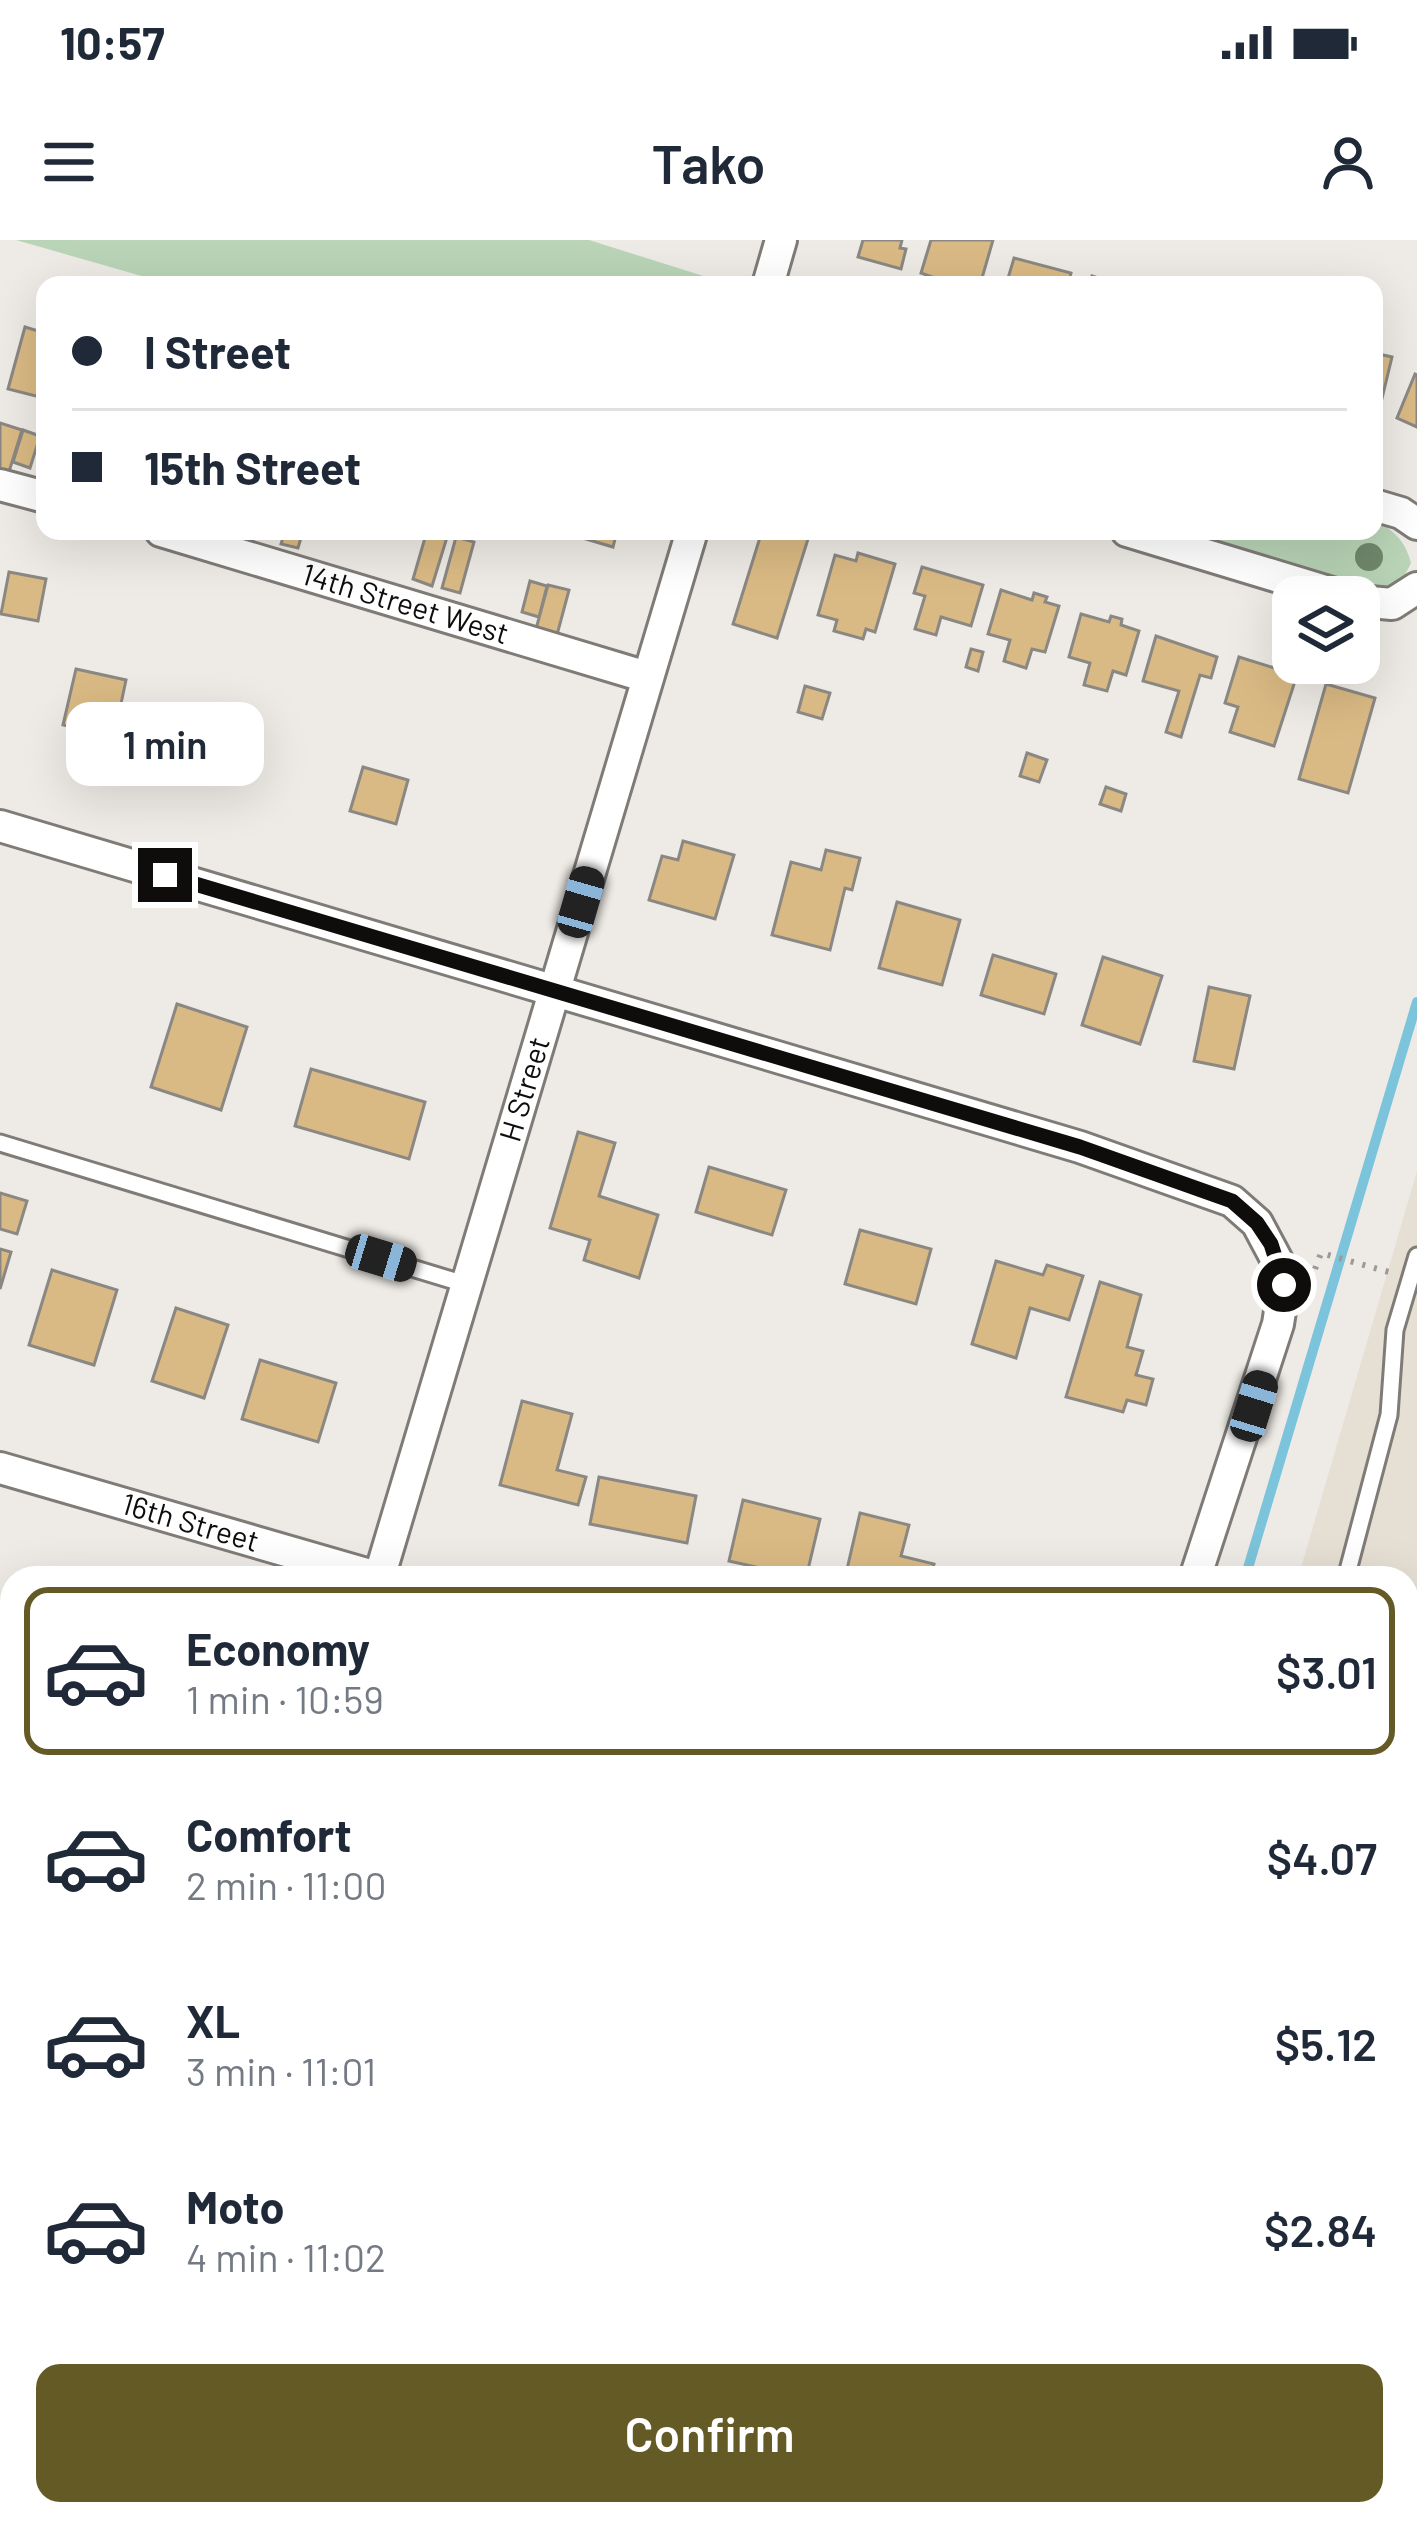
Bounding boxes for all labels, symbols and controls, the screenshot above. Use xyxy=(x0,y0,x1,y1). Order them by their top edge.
text: 10:57 xyxy=(60,15,165,69)
icon: menu xyxy=(36,129,102,195)
icon: person xyxy=(1315,129,1381,195)
text: Tako xyxy=(651,130,766,195)
text: I Street xyxy=(144,324,291,378)
text: 15th Street xyxy=(144,440,361,494)
street label: 14th Street West xyxy=(298,554,513,650)
map controls xyxy=(1272,576,1380,684)
button: layers xyxy=(1272,576,1380,684)
callout: 1 min xyxy=(66,701,264,785)
text: 1 min xyxy=(122,720,208,767)
route end xyxy=(138,848,192,902)
car xyxy=(554,862,608,942)
street label: H Street xyxy=(491,1032,556,1145)
car xyxy=(341,1230,421,1286)
route start xyxy=(1257,1258,1311,1312)
car xyxy=(1226,1366,1282,1446)
street label: 16th Street xyxy=(118,1484,263,1558)
icon: car xyxy=(42,1617,150,1725)
text: Economy xyxy=(186,1621,370,1675)
text: $3.01 xyxy=(1276,1644,1377,1698)
text: 1 min · 10:59 xyxy=(186,1675,384,1722)
icon: car xyxy=(42,1803,150,1911)
text: Comfort xyxy=(186,1807,352,1861)
text: $4.07 xyxy=(1267,1830,1377,1884)
text: 2 min · 11:00 xyxy=(186,1861,386,1908)
icon: car xyxy=(42,1989,150,2097)
text: XL xyxy=(186,1993,240,2047)
text: $5.12 xyxy=(1275,2016,1377,2070)
text: 3 min · 11:01 xyxy=(186,2047,376,2094)
icon: car xyxy=(42,2175,150,2283)
text: Moto xyxy=(186,2179,284,2233)
text: $2.84 xyxy=(1264,2202,1377,2256)
text: 4 min · 11:02 xyxy=(186,2233,386,2280)
button: Confirm xyxy=(36,2364,1383,2502)

